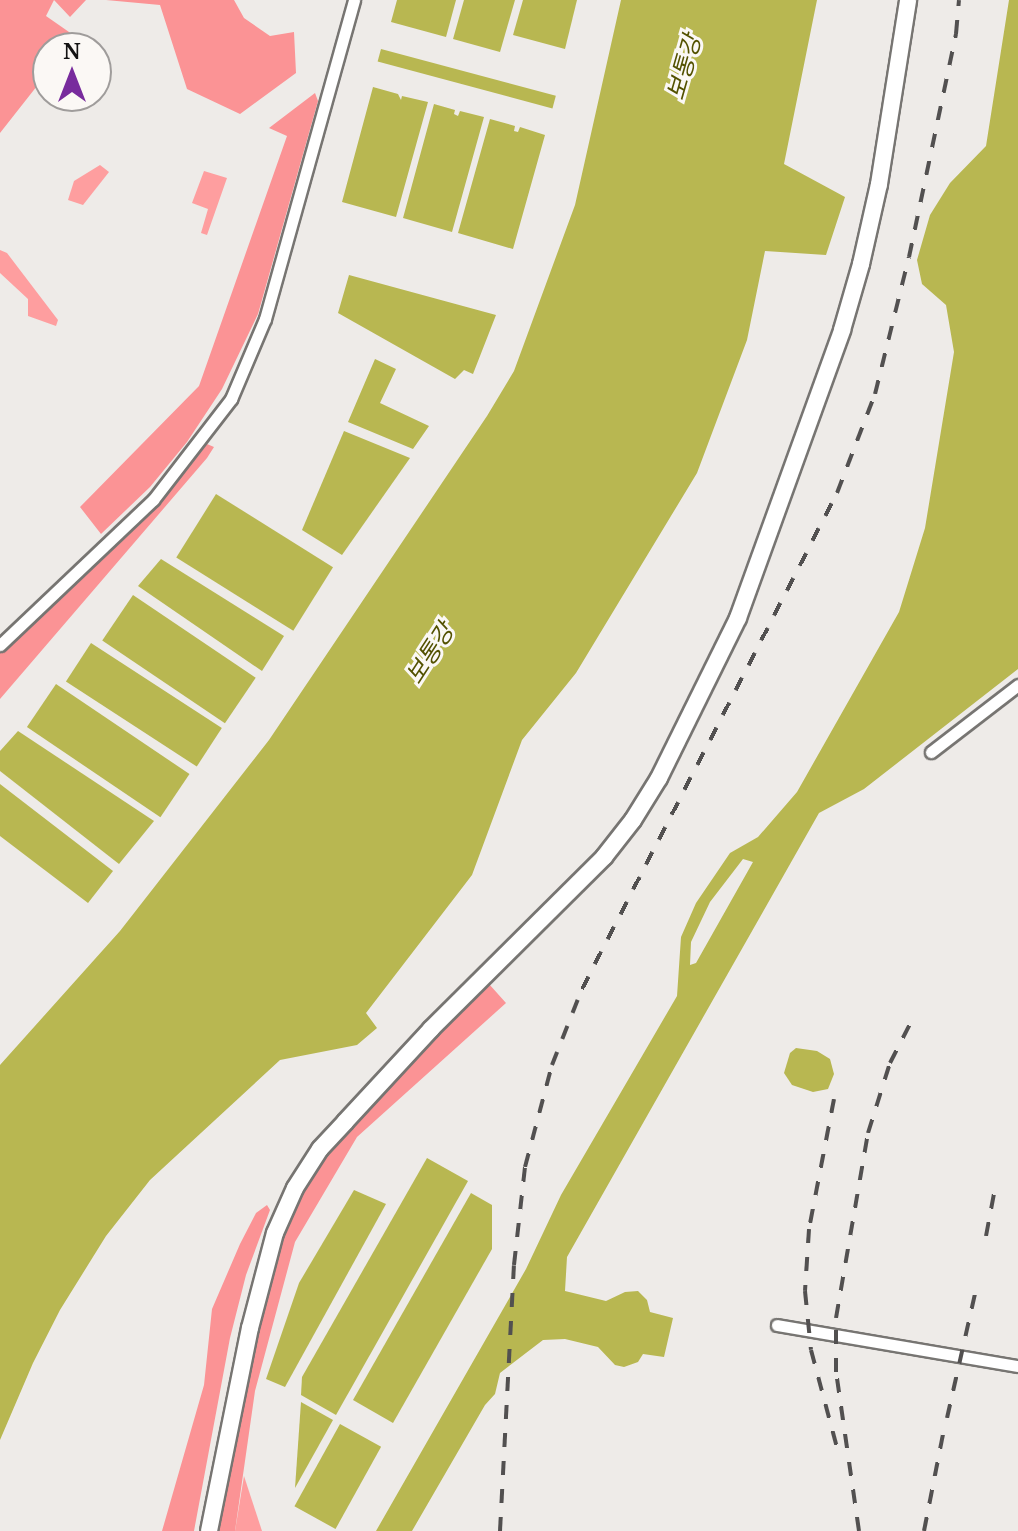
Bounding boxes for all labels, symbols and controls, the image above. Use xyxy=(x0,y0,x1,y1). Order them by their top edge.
water label: 보통강 xyxy=(660,31,706,103)
north arrow xyxy=(32,32,112,112)
text: N xyxy=(63,35,81,65)
water label: 보통강 xyxy=(399,617,459,689)

